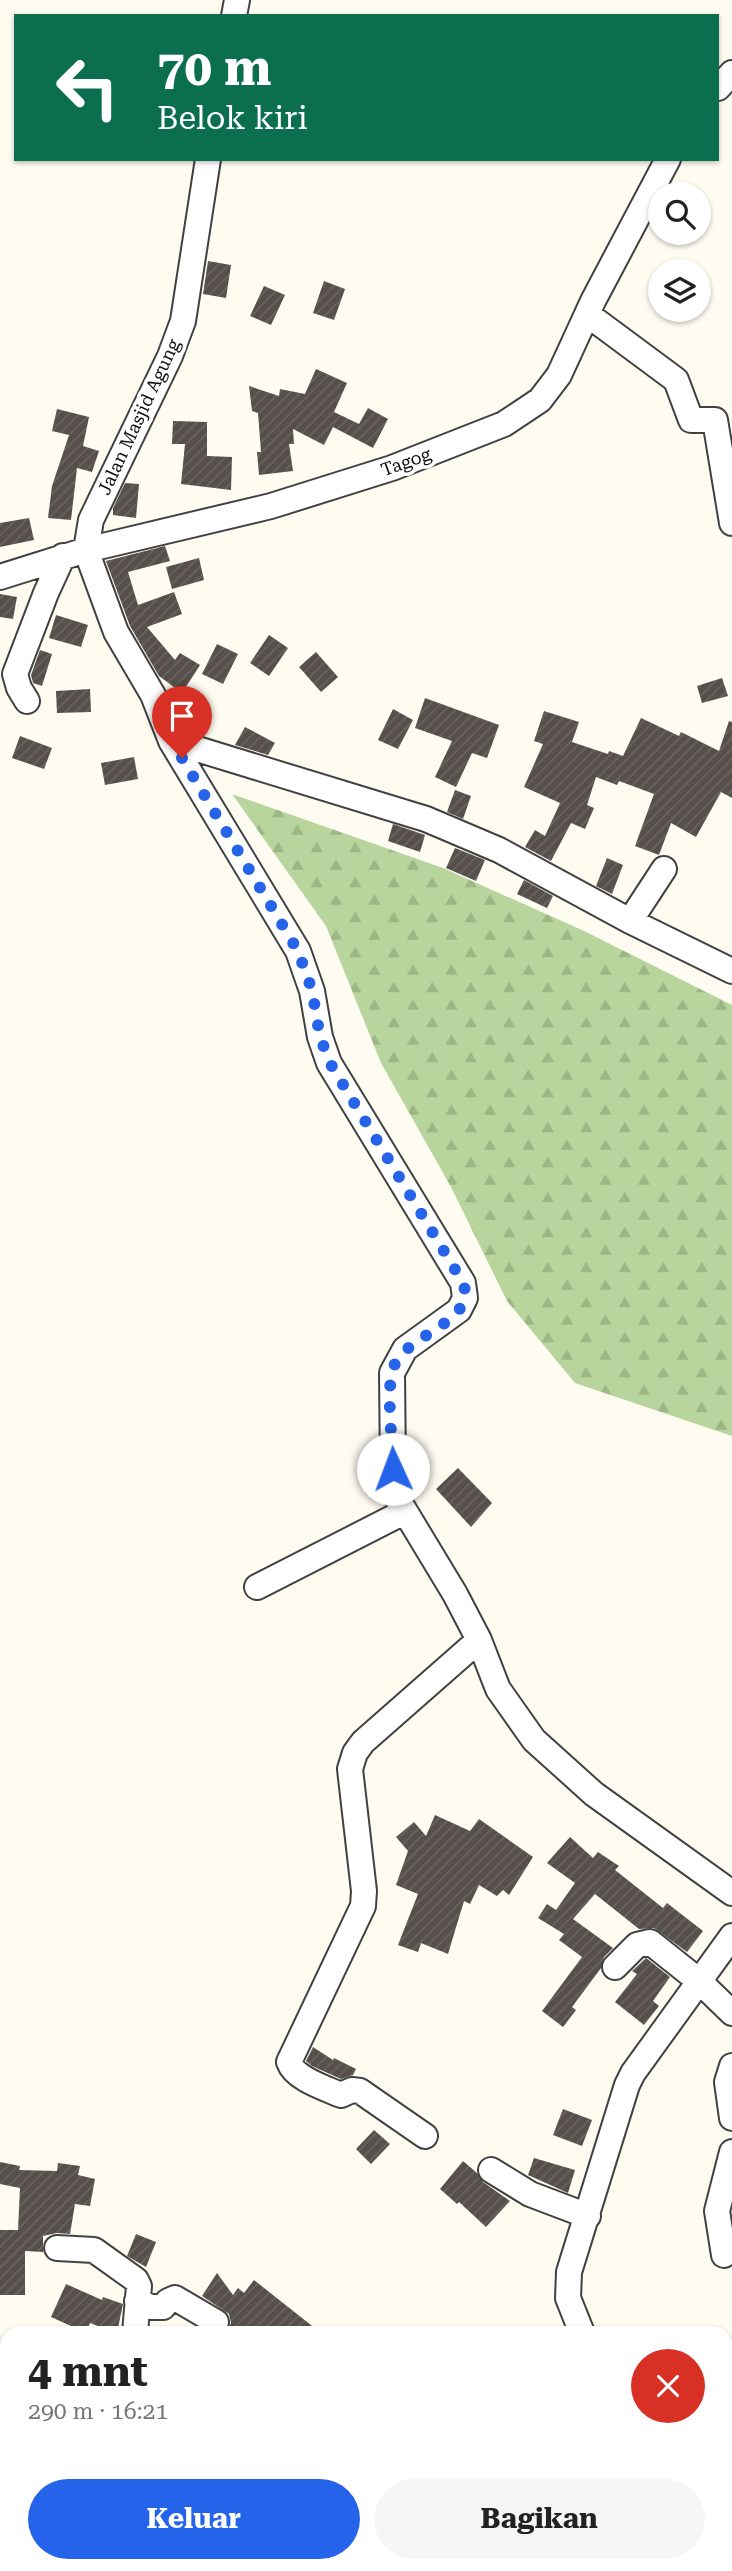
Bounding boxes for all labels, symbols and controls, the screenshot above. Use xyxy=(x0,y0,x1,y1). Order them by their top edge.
text: 70 m xyxy=(157,40,272,97)
icon: left xyxy=(42,42,133,133)
text: Belok kiri xyxy=(157,99,308,137)
map controls xyxy=(648,182,711,322)
button: search xyxy=(648,182,711,245)
button: layers xyxy=(648,259,711,322)
street label: Jalan Masjid Agung xyxy=(93,335,184,498)
street label: Tagog xyxy=(378,443,434,480)
pin xyxy=(152,686,212,758)
icon: arrive xyxy=(163,697,201,735)
position arrow xyxy=(356,1432,430,1506)
text: 4 mnt xyxy=(28,2347,148,2396)
button: close xyxy=(631,2349,705,2423)
text: 290 m · 16:21 xyxy=(28,2398,168,2425)
button: Keluar xyxy=(28,2479,360,2559)
button: Bagikan xyxy=(374,2479,705,2559)

